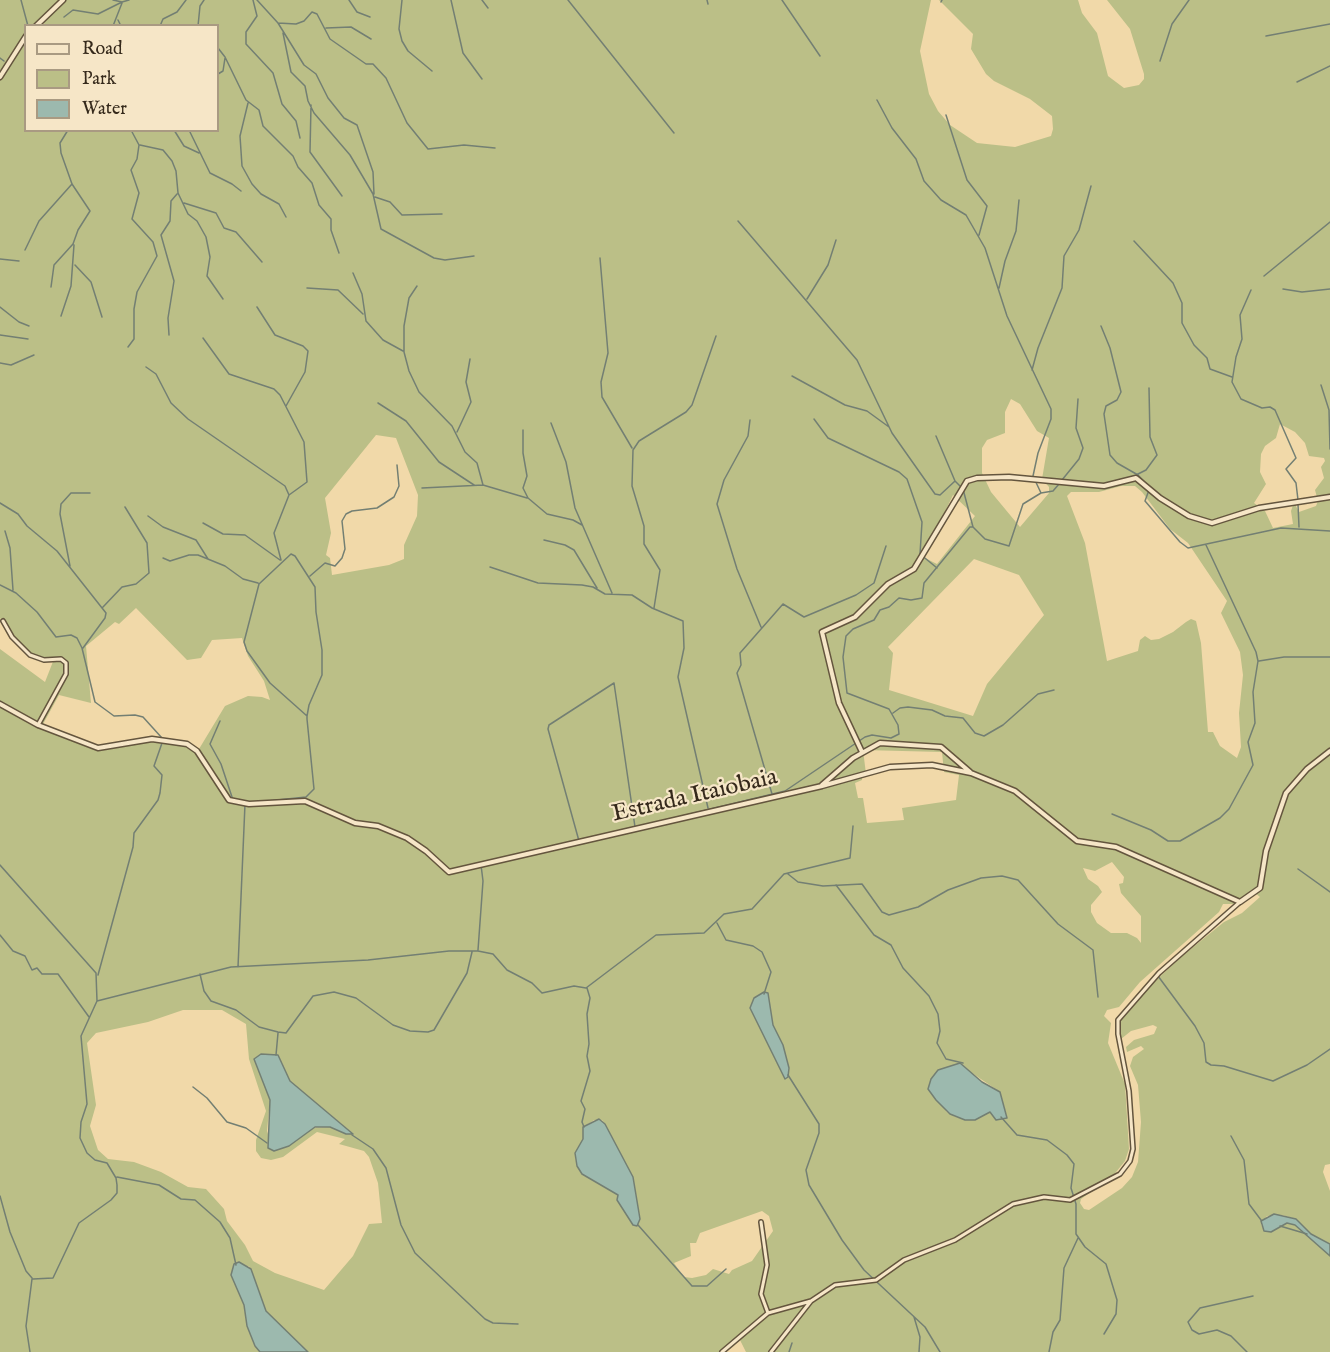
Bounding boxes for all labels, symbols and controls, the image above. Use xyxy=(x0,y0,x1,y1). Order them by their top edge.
legend xyxy=(24,24,219,132)
text: Road xyxy=(82,38,123,61)
text: Park xyxy=(82,68,116,91)
text: Water xyxy=(82,98,127,121)
street label: Estrada Itaiobaia xyxy=(609,764,781,830)

